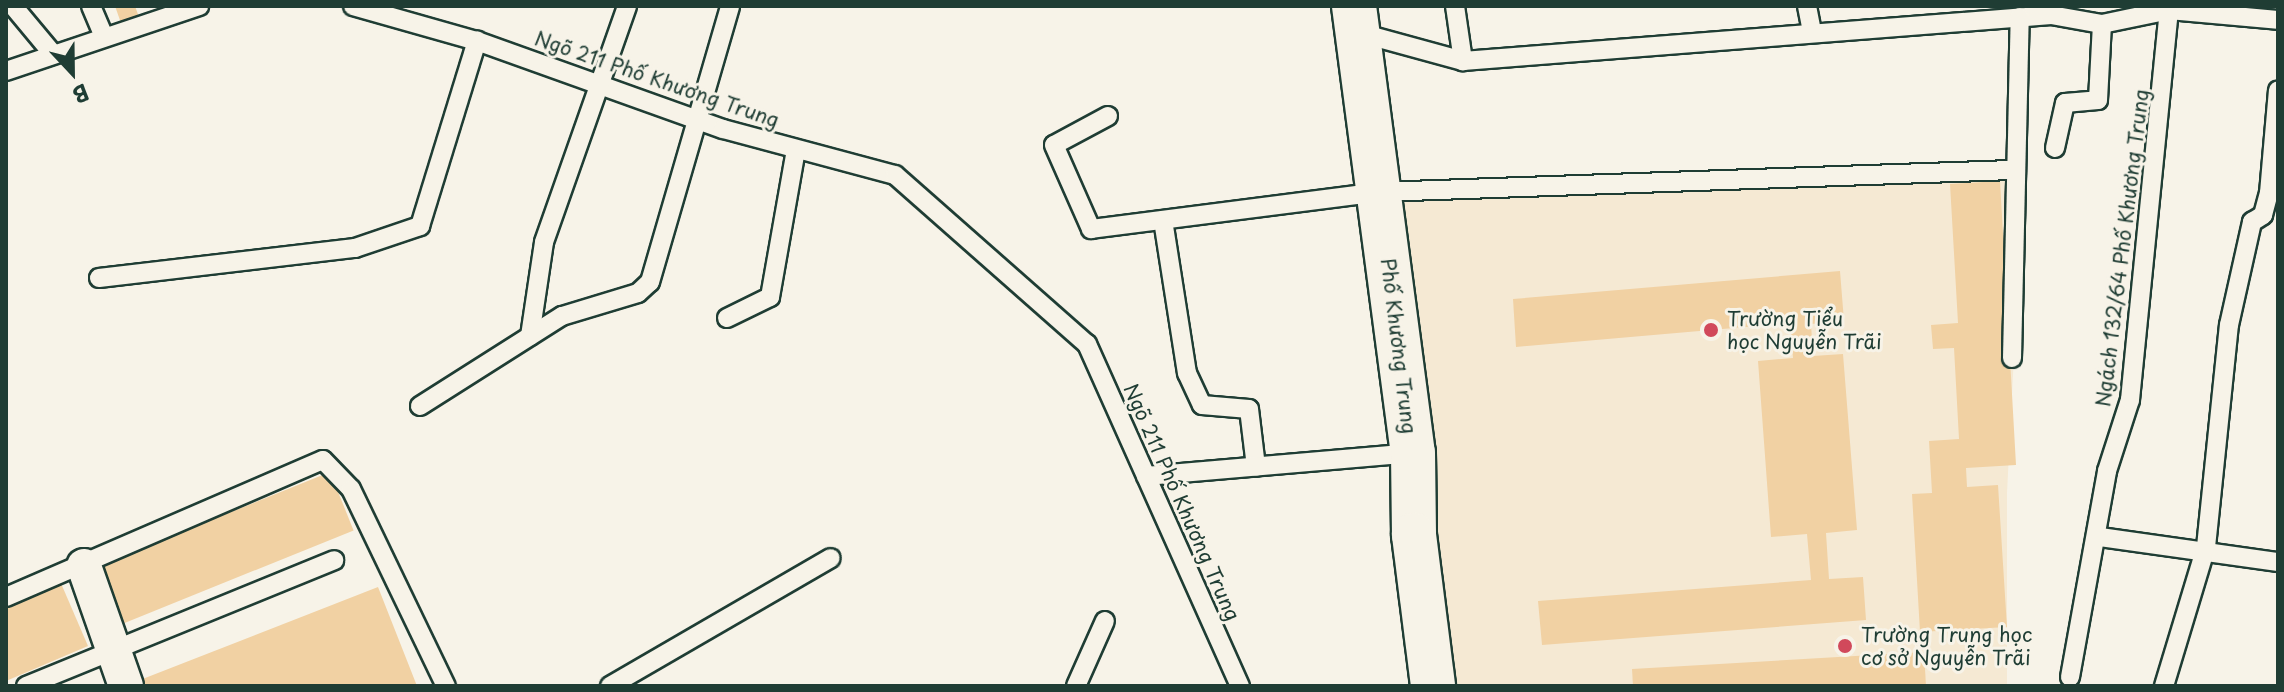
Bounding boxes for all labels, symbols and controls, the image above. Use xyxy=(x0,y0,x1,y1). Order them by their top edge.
street label: Ngõ 211 Phố Khương Trung xyxy=(530,25,784,133)
north arrow xyxy=(32,32,112,112)
text: B xyxy=(68,77,94,113)
street label: Ngách 132/64 Phố Khương Trung xyxy=(2091,87,2153,409)
street label: Phố Khương Trung xyxy=(1376,257,1422,435)
place label: Trường Tiểu học Nguyễn Trãi xyxy=(1727,306,1886,353)
marker: Trường Tiểu học Nguyễn Trãi xyxy=(1702,321,1720,339)
street label: Ngõ 211 Phố Khương Trung xyxy=(1118,379,1246,625)
place label: Trường Trung học cơ sở Nguyễn Trãi xyxy=(1861,622,2035,669)
marker: Trường Trung học cơ sở Nguyễn Trãi xyxy=(1836,637,1854,655)

